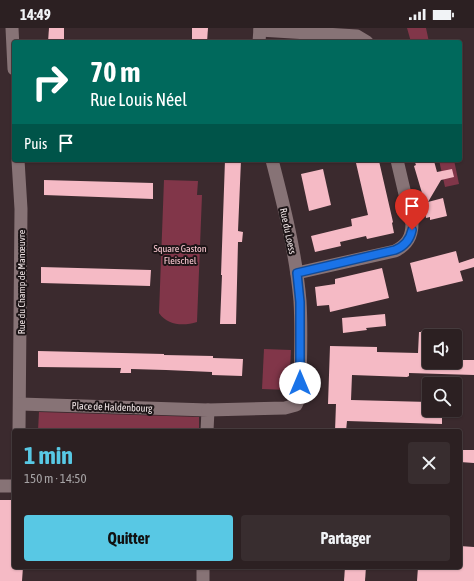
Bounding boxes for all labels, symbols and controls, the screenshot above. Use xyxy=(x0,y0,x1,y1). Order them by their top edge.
text: 14:49 xyxy=(20,6,51,23)
icon: right xyxy=(24,56,76,108)
text: 70 m xyxy=(90,56,140,88)
text: Rue Louis Néel xyxy=(90,89,187,110)
icon: arrive xyxy=(55,132,77,154)
text: Puis xyxy=(24,135,47,152)
pin xyxy=(395,189,429,230)
icon: arrive xyxy=(401,195,423,217)
street label: Rue du Loess xyxy=(278,207,298,256)
street label: Rue du Champ de Manœuvre xyxy=(16,229,27,334)
park label: Square Gaston Fleischel xyxy=(153,243,207,266)
map controls xyxy=(422,329,462,417)
button: sound xyxy=(422,329,462,369)
position arrow xyxy=(279,362,321,404)
button: search xyxy=(422,377,462,417)
street label: Place de Haldenbourg xyxy=(71,400,153,414)
text: 1 min xyxy=(24,442,73,469)
button: close xyxy=(408,442,450,484)
text: 150 m · 14:50 xyxy=(24,471,87,486)
button: Quitter xyxy=(24,515,233,561)
button: Partager xyxy=(241,515,450,561)

